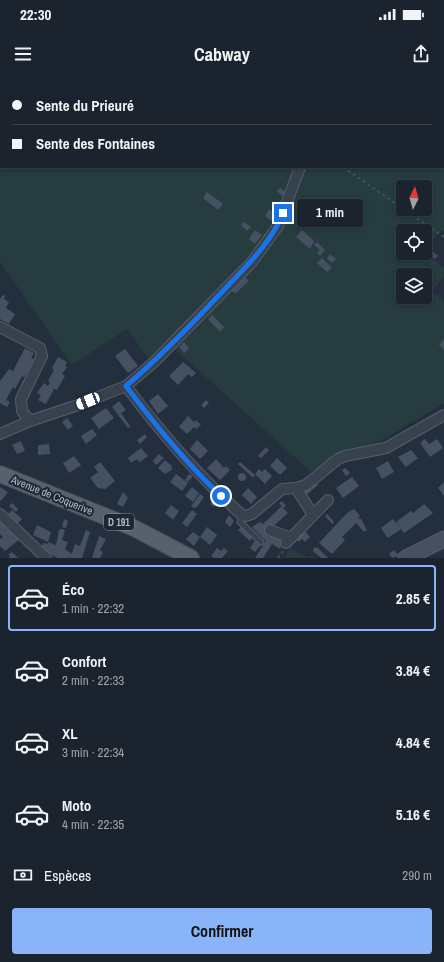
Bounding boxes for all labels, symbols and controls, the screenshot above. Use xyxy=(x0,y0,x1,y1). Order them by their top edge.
text: 22:30 xyxy=(20,4,51,25)
text: Cabway xyxy=(194,42,250,67)
icon: menu xyxy=(12,43,34,65)
icon: share xyxy=(410,43,432,65)
text: Sente du Prieuré xyxy=(36,95,134,116)
text: Sente des Fontaines xyxy=(36,133,155,154)
north arrow xyxy=(396,180,432,216)
map controls xyxy=(396,180,432,304)
callout: 1 min xyxy=(297,199,363,227)
route end xyxy=(274,204,292,222)
text: 1 min xyxy=(316,204,344,221)
button: locate xyxy=(396,224,432,260)
button: layers xyxy=(396,268,432,304)
car xyxy=(75,391,101,411)
street label: Avenue de Coquerive xyxy=(8,472,95,518)
route start xyxy=(212,487,230,505)
road number: D 191 xyxy=(104,514,134,530)
text: Éco xyxy=(62,579,85,600)
icon: car xyxy=(14,580,50,616)
text: 2.85 € xyxy=(396,588,430,609)
text: 1 min · 22:32 xyxy=(62,600,124,617)
text: Confort xyxy=(62,651,106,672)
icon: car xyxy=(14,652,50,688)
text: 3.84 € xyxy=(396,660,430,681)
text: 2 min · 22:33 xyxy=(62,672,124,689)
text: XL xyxy=(62,723,78,744)
icon: car xyxy=(14,724,50,760)
text: 4.84 € xyxy=(396,732,430,753)
text: 3 min · 22:34 xyxy=(62,744,124,761)
text: Moto xyxy=(62,795,91,816)
icon: car xyxy=(14,796,50,832)
text: 5.16 € xyxy=(396,804,430,825)
text: 4 min · 22:35 xyxy=(62,816,124,833)
icon: cash xyxy=(12,864,34,886)
text: Espèces xyxy=(44,865,91,886)
text: 290 m xyxy=(402,867,432,884)
button: Confirmer xyxy=(12,908,432,954)

